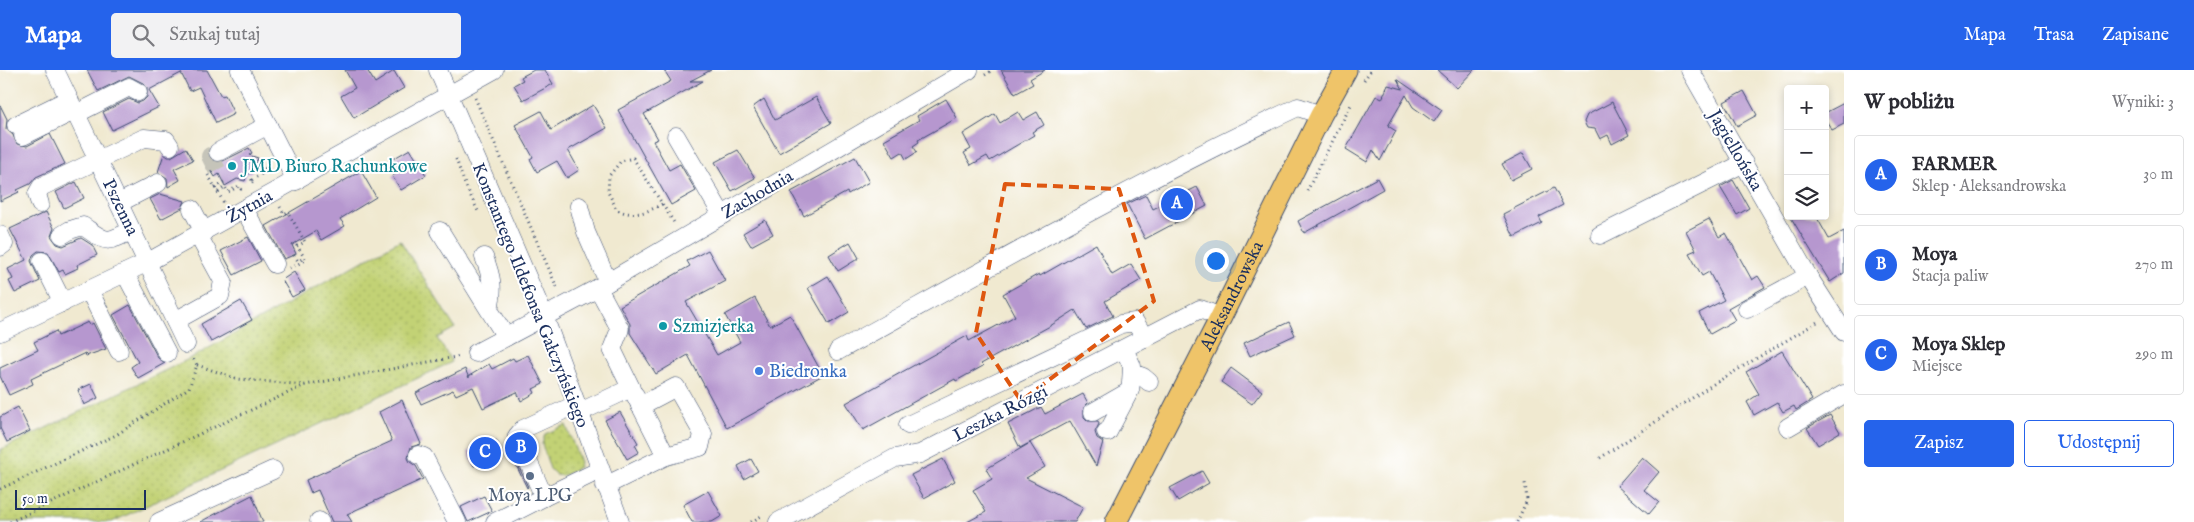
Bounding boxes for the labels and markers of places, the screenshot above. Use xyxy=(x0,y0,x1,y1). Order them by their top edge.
place label: JMD Biuro Rachunkowe xyxy=(240,156,427,179)
marker: JMD Biuro Rachunkowe xyxy=(226,160,238,172)
pin: A xyxy=(1161,185,1193,223)
place label: Szmizjerka xyxy=(673,316,754,339)
marker: Szmizjerka xyxy=(657,320,669,332)
place label: Biedronka xyxy=(769,361,847,384)
marker: Biedronka xyxy=(753,365,765,377)
pin: B xyxy=(505,429,537,467)
pin: C xyxy=(469,434,501,472)
marker: Moya LPG xyxy=(524,470,536,482)
place label: Moya LPG xyxy=(488,485,573,508)

